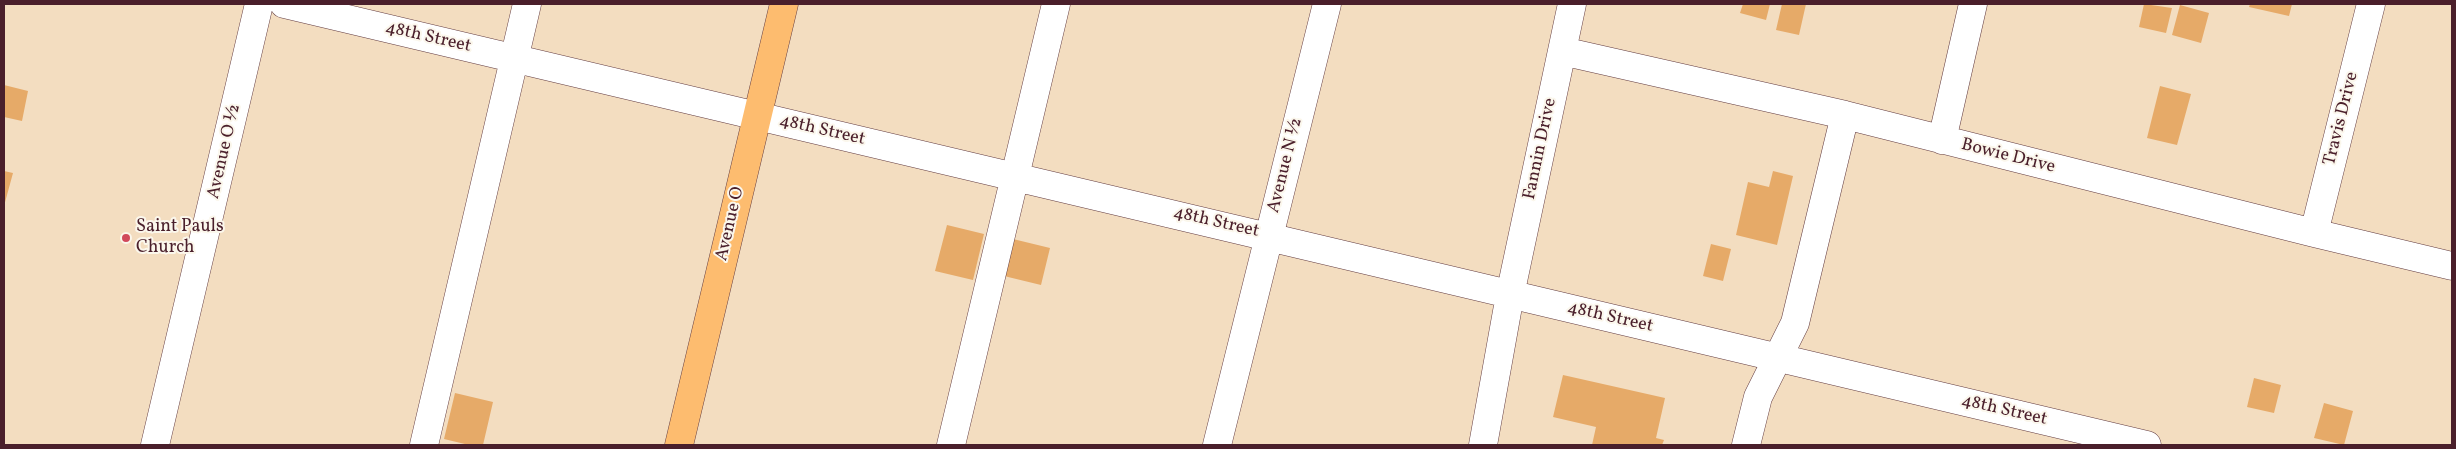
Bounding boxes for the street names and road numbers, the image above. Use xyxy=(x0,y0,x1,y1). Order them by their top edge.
street label: 48th Street xyxy=(383,18,473,58)
street label: Travis Drive xyxy=(2320,70,2364,168)
street label: Fannin Drive xyxy=(1520,96,1562,202)
street label: Avenue O ½ xyxy=(204,103,246,201)
street label: 48th Street xyxy=(777,111,867,151)
street label: Avenue N ½ xyxy=(1264,117,1308,215)
street label: Bowie Drive xyxy=(1959,135,2057,179)
street label: Avenue O xyxy=(712,185,750,263)
street label: 48th Street xyxy=(1171,203,1261,243)
street label: 48th Street xyxy=(1565,298,1655,338)
street label: 48th Street xyxy=(1959,391,2049,431)

